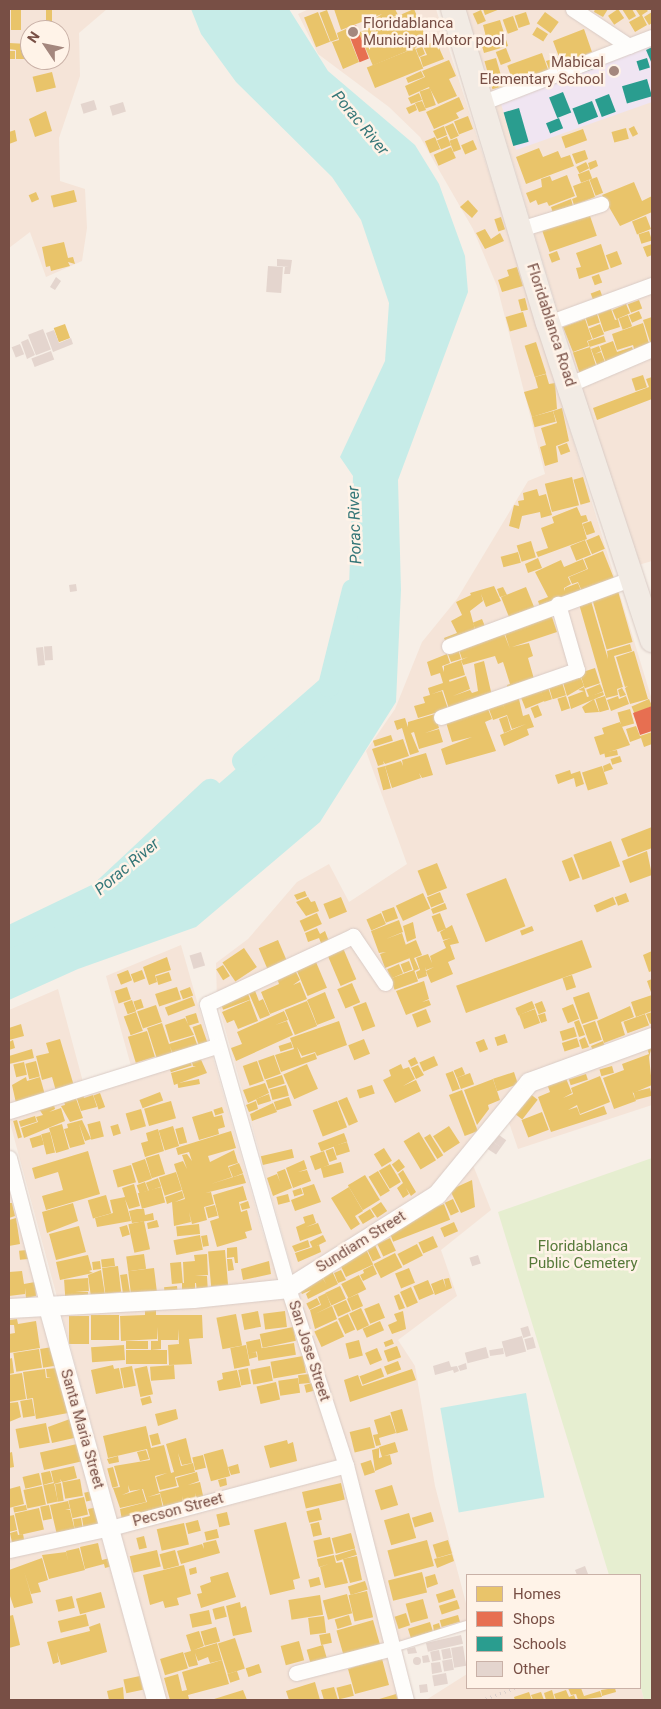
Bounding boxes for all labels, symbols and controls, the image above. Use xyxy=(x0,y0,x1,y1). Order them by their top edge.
place label: Floridablanca Municipal Motor pool xyxy=(363,14,505,49)
north arrow xyxy=(20,20,70,70)
marker: Floridablanca Municipal Motor pool xyxy=(347,26,359,38)
text: N xyxy=(24,29,43,46)
place label: Mabical Elementary School xyxy=(480,53,604,88)
marker: Mabical Elementary School xyxy=(608,65,620,77)
water label: Porac River xyxy=(328,87,392,159)
street label: Floridablanca Road xyxy=(523,261,579,389)
water label: Porac River xyxy=(344,486,366,564)
water label: Porac River xyxy=(91,835,163,899)
street label: Sundiam Street xyxy=(313,1207,409,1277)
park label: Floridablanca Public Cemetery xyxy=(528,1237,638,1272)
street label: San Jose Street xyxy=(284,1298,334,1404)
street label: Santa Maria Street xyxy=(56,1367,108,1491)
street label: Pecson Street xyxy=(131,1489,225,1531)
legend xyxy=(466,1574,641,1689)
text: Homes xyxy=(513,1585,561,1603)
text: Shops xyxy=(513,1610,555,1628)
text: Schools xyxy=(513,1635,567,1653)
text: Other xyxy=(513,1660,550,1678)

